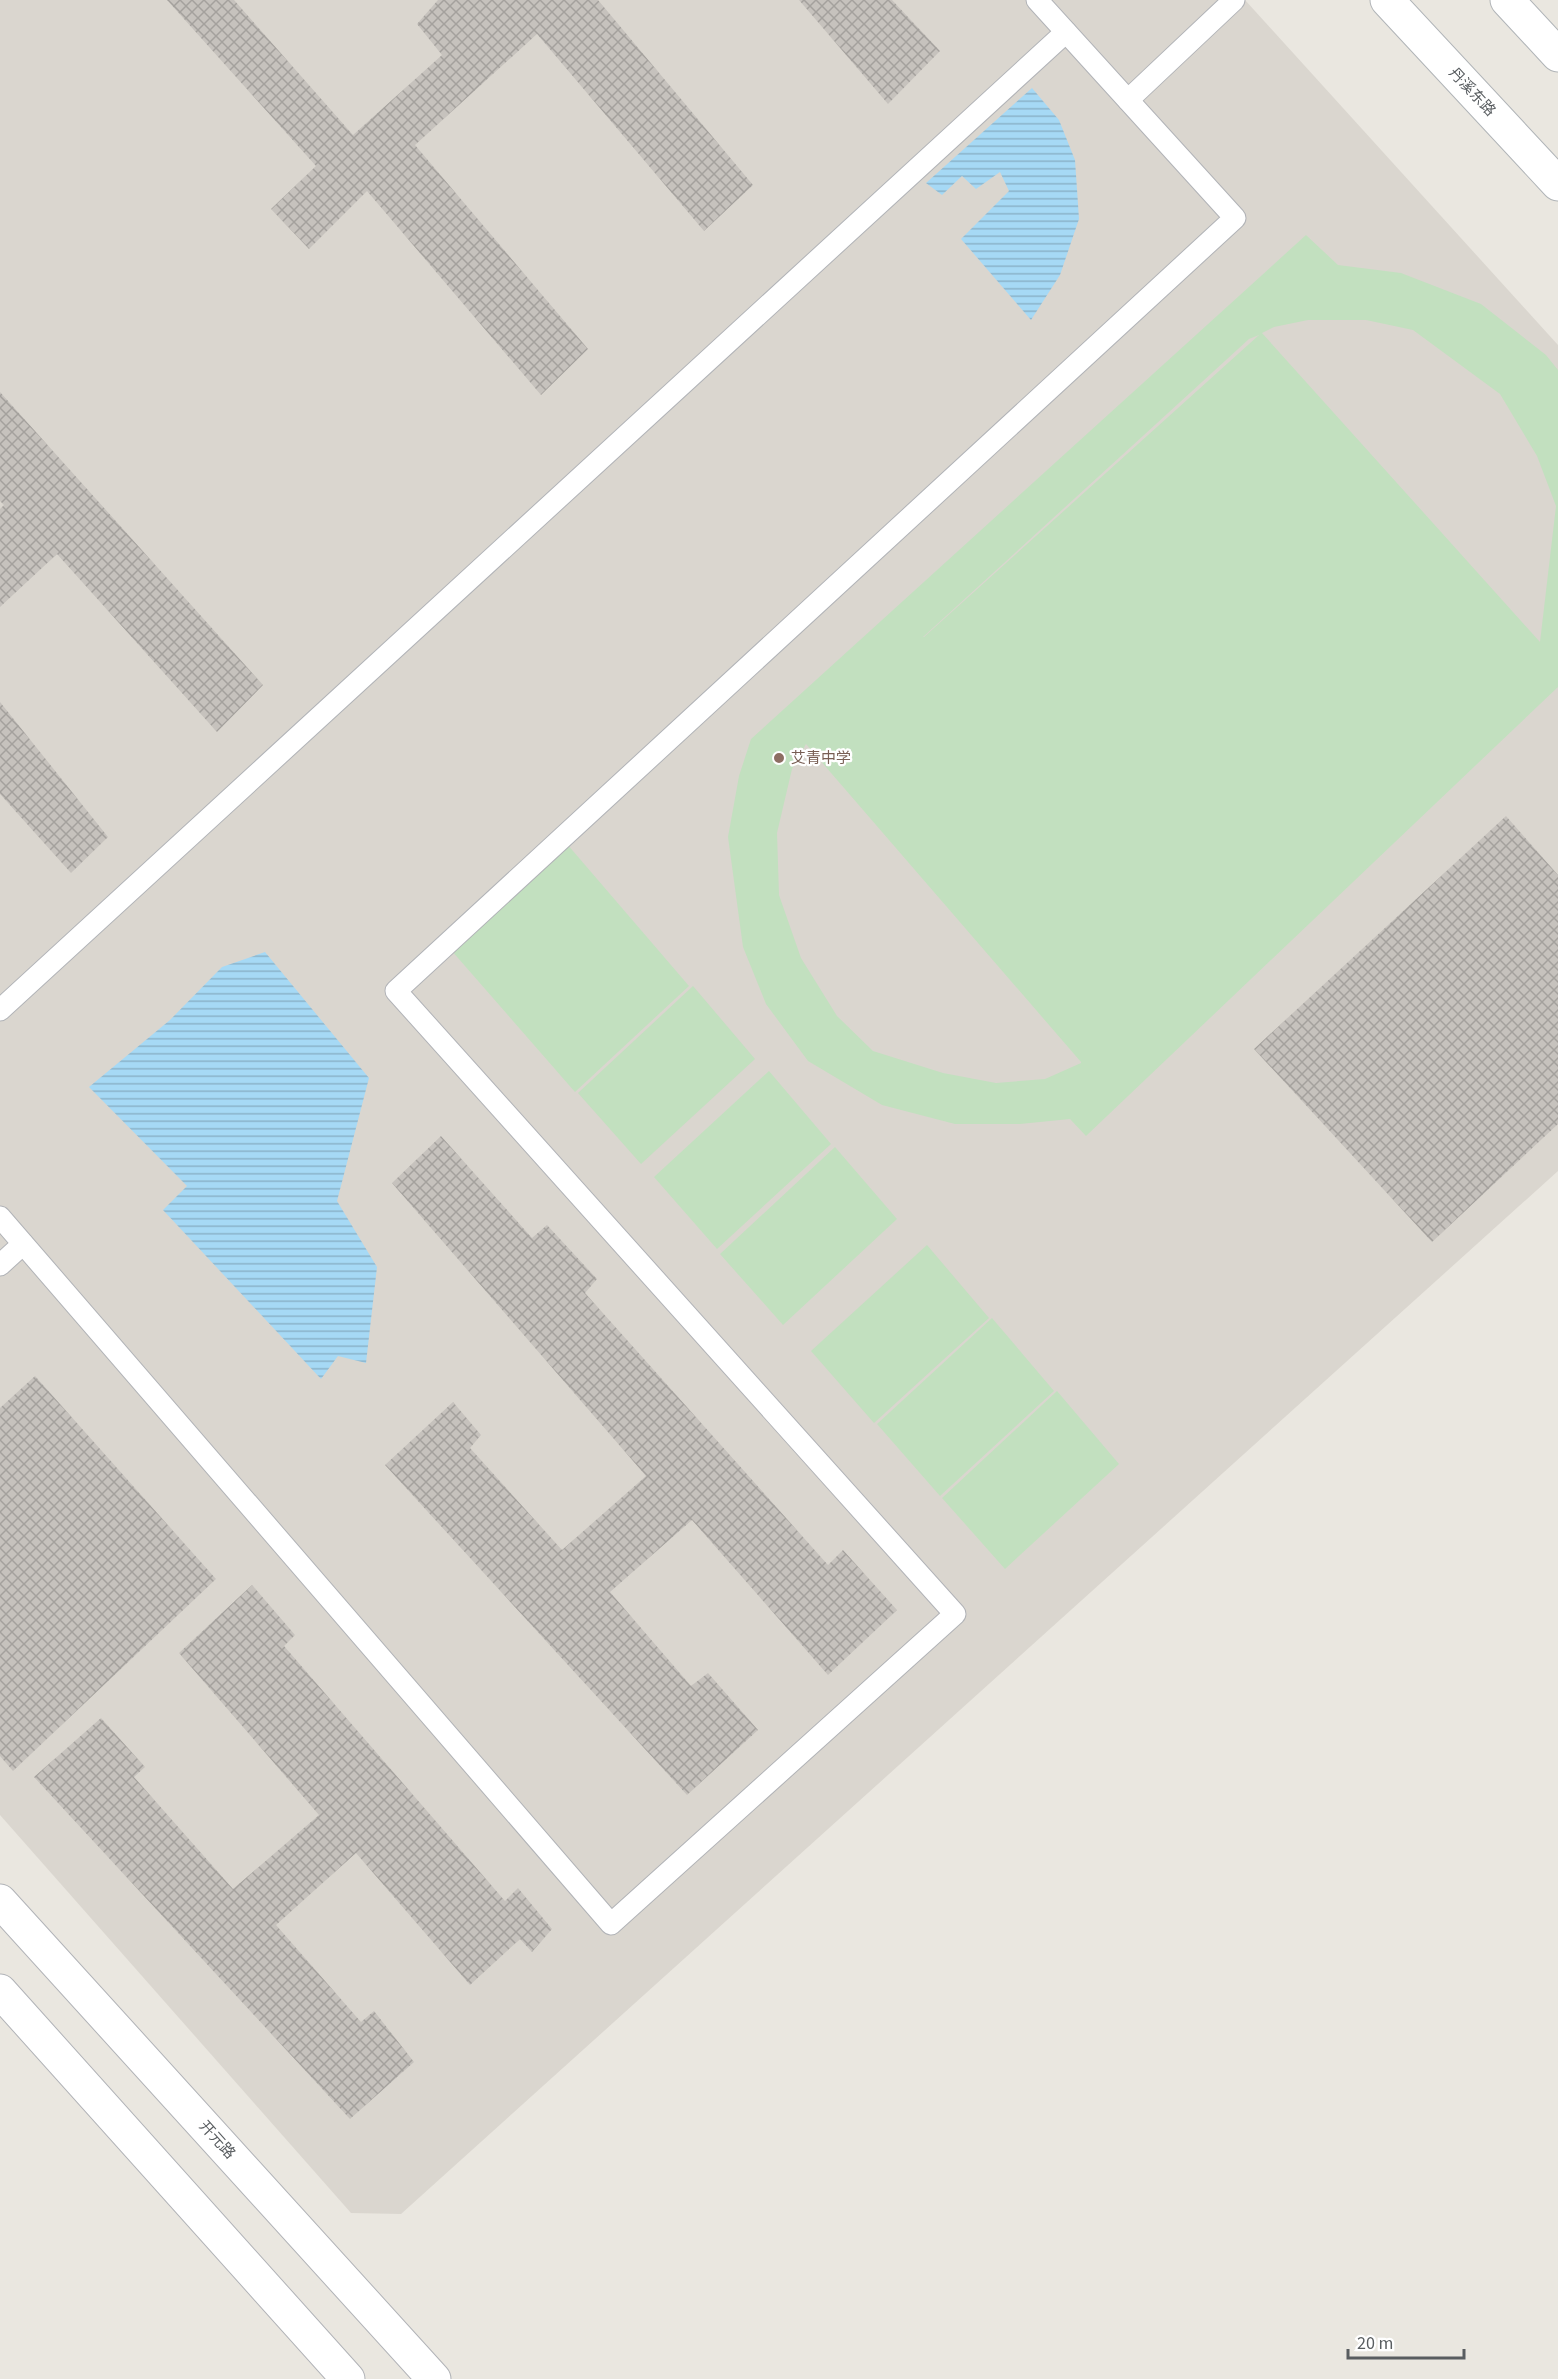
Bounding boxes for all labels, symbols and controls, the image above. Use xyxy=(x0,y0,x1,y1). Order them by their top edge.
street label: 丹溪东路 xyxy=(1444,63,1500,121)
place label: 艾青中学 xyxy=(791,748,851,769)
marker: 艾青中学 xyxy=(772,751,786,765)
street label: 开元路 xyxy=(194,2116,240,2164)
scale bar xyxy=(1348,2322,1464,2360)
text: 20 m xyxy=(1357,2331,1393,2356)

